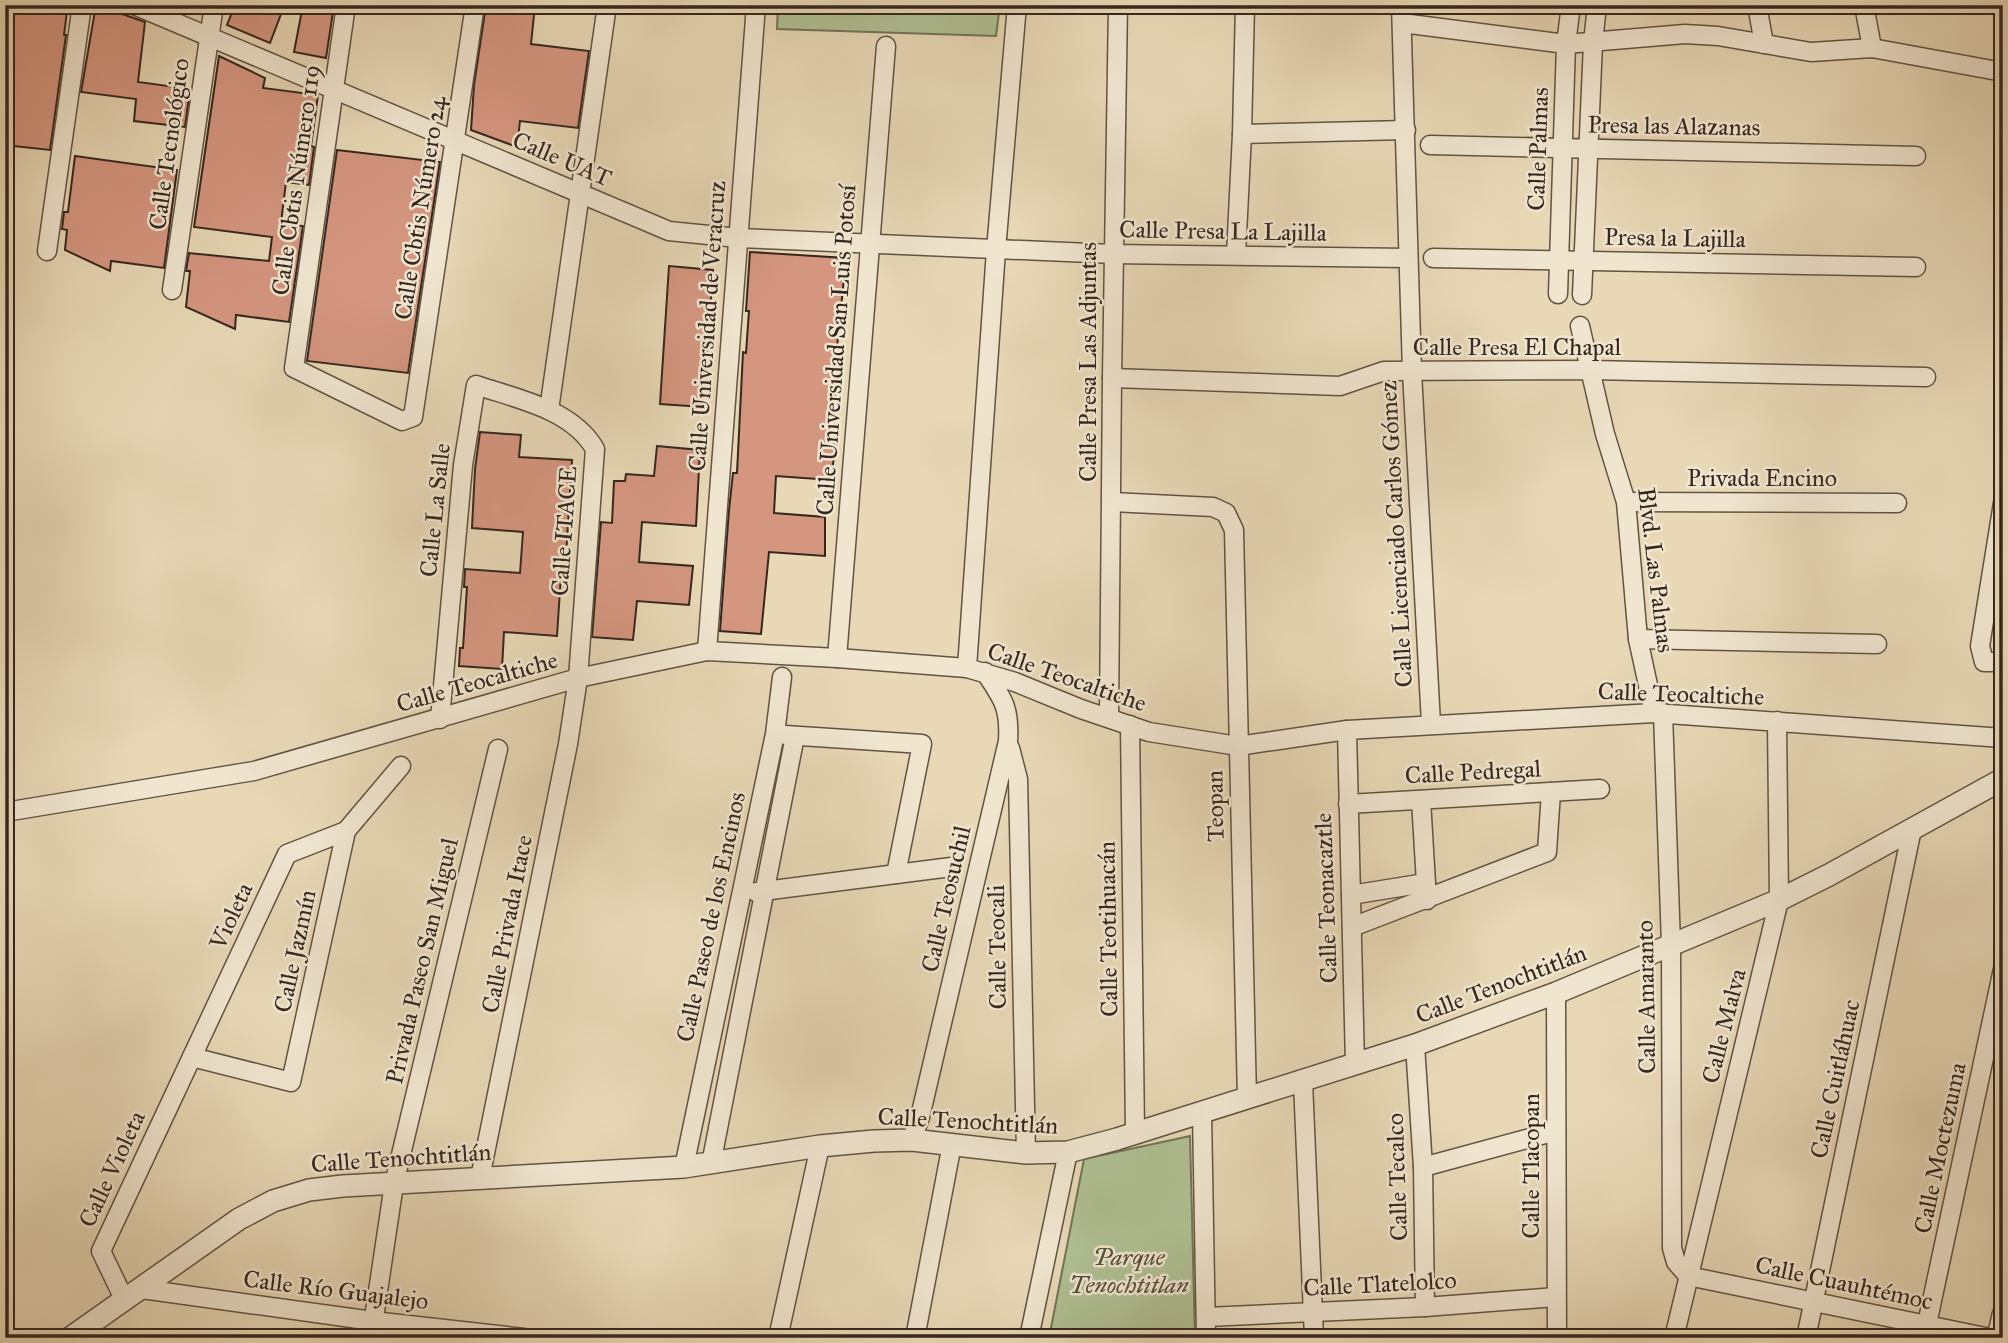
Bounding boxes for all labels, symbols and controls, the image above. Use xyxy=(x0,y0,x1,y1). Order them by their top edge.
street label: Calle Tecnológico xyxy=(142,56,196,232)
street label: Calle Cbtis Número 119 xyxy=(265,63,327,297)
street label: Calle Palmas xyxy=(1521,87,1555,211)
street label: Calle Cbtis Número 24 xyxy=(388,93,453,322)
street label: Presa las Alazanas xyxy=(1587,109,1761,143)
street label: Calle UAT xyxy=(508,125,616,193)
street label: Calle Universidad de Veracruz xyxy=(682,180,732,472)
street label: Calle Universidad San Luis Potosí xyxy=(809,182,863,517)
street label: Calle Presa La Lajilla xyxy=(1119,214,1328,248)
street label: Presa la Lajilla xyxy=(1604,222,1747,254)
street label: Calle Presa Las Adjuntas xyxy=(1073,242,1103,482)
street label: Calle Presa El Chapal xyxy=(1413,332,1622,362)
street label: Calle Licenciado Carlos Gómez xyxy=(1373,380,1419,688)
street label: Calle La Salle xyxy=(413,442,457,578)
street label: Privada Encino xyxy=(1687,463,1837,493)
street label: Calle ITACE xyxy=(545,465,583,597)
street label: Blvd. Las Palmas xyxy=(1631,486,1681,654)
street label: Calle Teocaltiche xyxy=(983,636,1151,718)
street label: Calle Teocaltiche xyxy=(393,645,561,719)
street label: Calle Teocaltiche xyxy=(1597,676,1765,712)
street label: Calle Pedregal xyxy=(1404,753,1542,791)
street label: Teopan xyxy=(1199,770,1231,842)
street label: Calle Paseo de los Encinos xyxy=(670,789,752,1045)
street label: Calle Teonacaztle xyxy=(1308,812,1344,984)
street label: Calle Teosuchil xyxy=(915,822,978,975)
street label: Calle Privada Itace xyxy=(475,832,539,1016)
street label: Privada Paseo San Miguel xyxy=(379,835,465,1087)
street label: Calle Teotihuacán xyxy=(1091,841,1125,1017)
street label: Violeta xyxy=(202,877,260,955)
street label: Calle Teocali xyxy=(981,884,1013,1010)
street label: Calle Jazmín xyxy=(267,887,323,1015)
street label: Calle Amaranto xyxy=(1630,920,1662,1074)
street label: Calle Tenochtitlán xyxy=(1411,938,1591,1030)
street label: Calle Malva xyxy=(1695,965,1753,1087)
street label: Calle Cuitláhuac xyxy=(1804,997,1866,1161)
street label: Calle Moctezuma xyxy=(1907,1059,1973,1236)
street label: Calle Tlacopan xyxy=(1516,1093,1546,1239)
street label: Calle Tenochtitlán xyxy=(877,1101,1059,1141)
street label: Calle Violeta xyxy=(72,1105,152,1232)
street label: Calle Tecalco xyxy=(1380,1112,1414,1242)
street label: Calle Tenochtitlán xyxy=(310,1137,492,1179)
park label: Parque Tenochtitlan xyxy=(1069,1242,1189,1300)
street label: Calle Cuauhtémoc xyxy=(1752,1250,1936,1316)
street label: Calle Río Guajalejo xyxy=(242,1264,430,1316)
street label: Calle Tlatelolco xyxy=(1302,1265,1458,1303)

